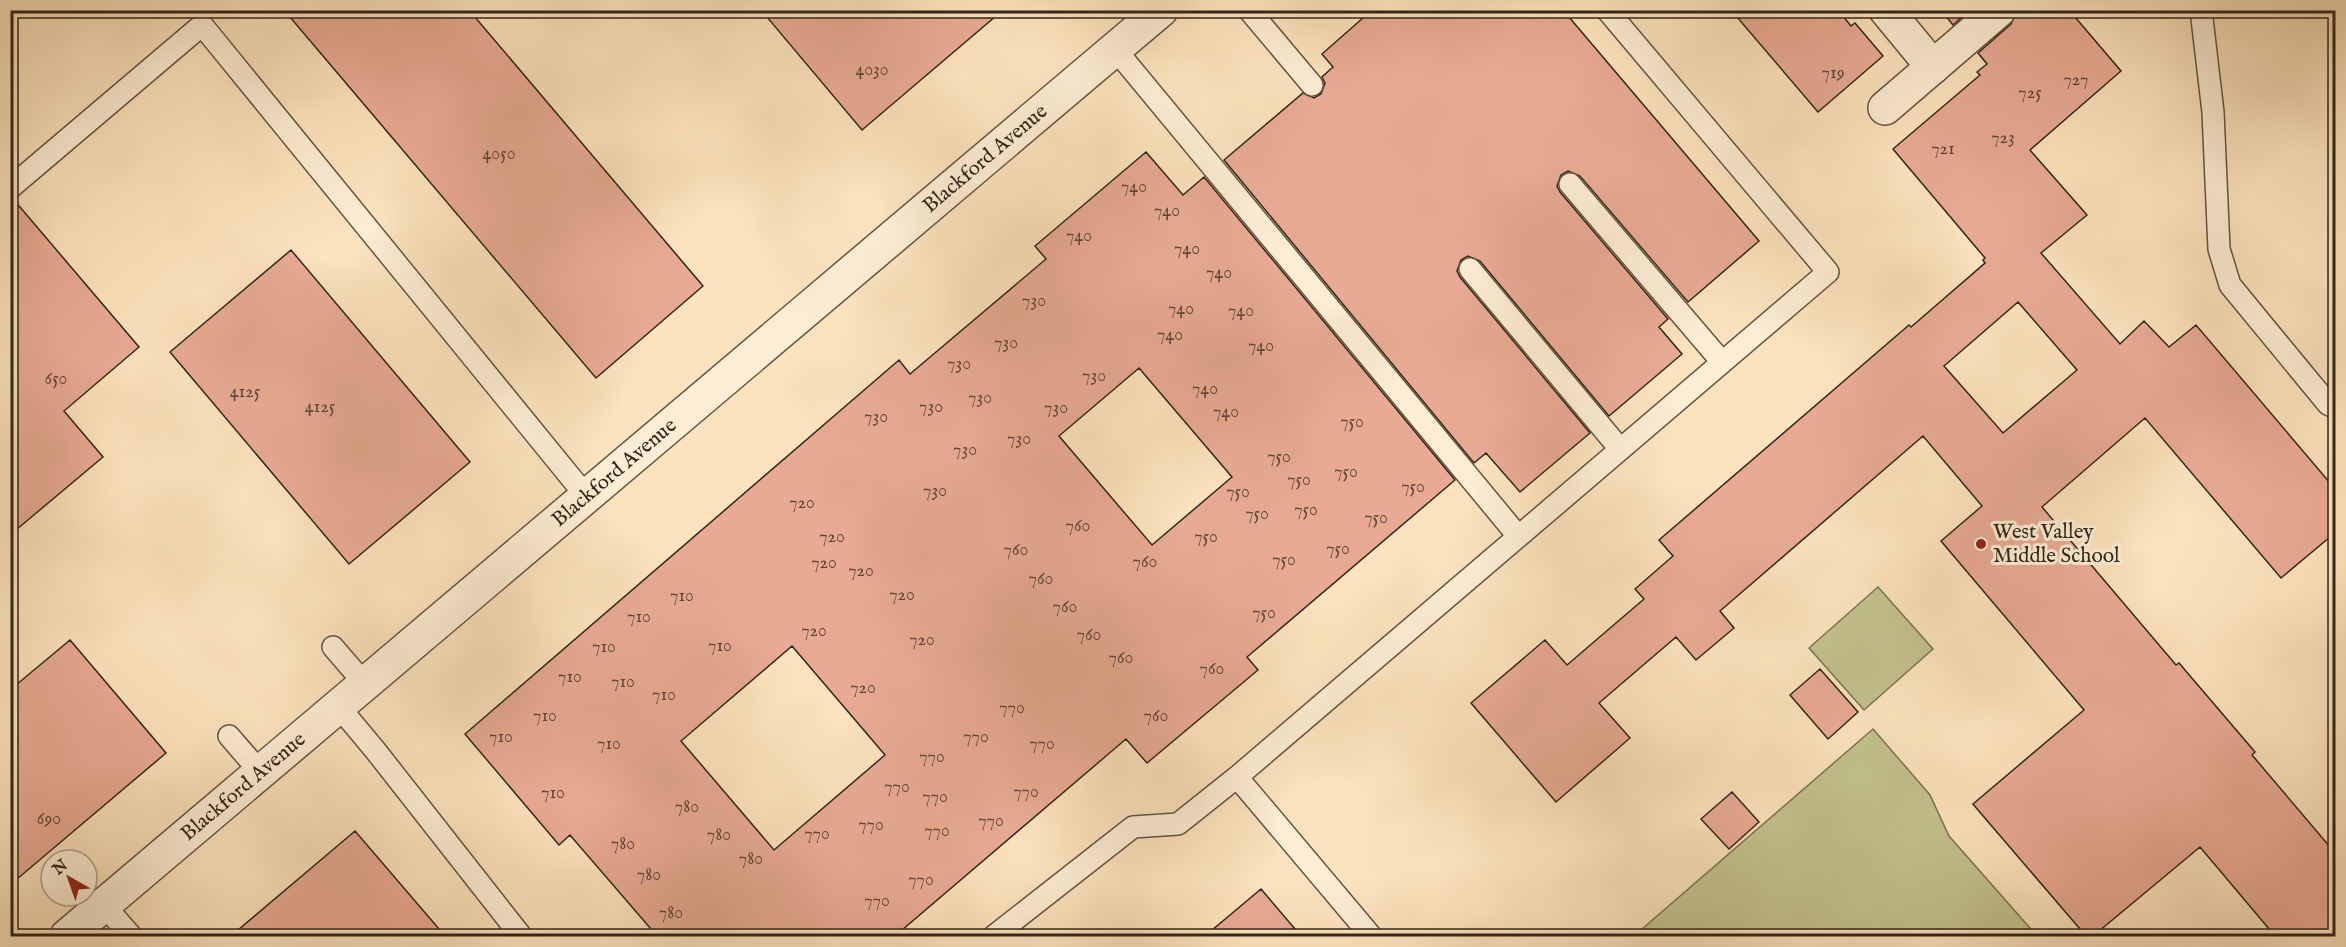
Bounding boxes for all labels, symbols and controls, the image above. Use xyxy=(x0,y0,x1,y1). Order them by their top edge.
house number: 4030 xyxy=(855,59,889,82)
house number: 719 xyxy=(1822,62,1844,85)
house number: 727 xyxy=(2063,69,2089,92)
house number: 725 xyxy=(2018,82,2042,105)
street label: Blackford Avenue xyxy=(917,98,1054,219)
house number: 723 xyxy=(1991,127,2015,150)
house number: 721 xyxy=(1931,138,1955,161)
house number: 4050 xyxy=(483,143,515,166)
house number: 740 xyxy=(1121,176,1147,199)
house number: 740 xyxy=(1154,200,1180,223)
house number: 740 xyxy=(1066,225,1092,248)
house number: 740 xyxy=(1174,238,1200,261)
house number: 740 xyxy=(1206,262,1232,285)
house number: 730 xyxy=(1022,290,1046,313)
house number: 740 xyxy=(1168,298,1194,321)
house number: 740 xyxy=(1228,300,1254,323)
house number: 740 xyxy=(1157,324,1183,347)
house number: 730 xyxy=(994,332,1018,355)
house number: 740 xyxy=(1248,335,1274,358)
house number: 730 xyxy=(947,353,971,376)
house number: 730 xyxy=(1082,365,1106,388)
house number: 650 xyxy=(45,368,67,391)
house number: 740 xyxy=(1192,378,1218,401)
house number: 4125 xyxy=(230,381,261,404)
house number: 730 xyxy=(968,387,992,410)
house number: 4125 xyxy=(305,396,336,419)
house number: 730 xyxy=(919,396,943,419)
house number: 730 xyxy=(1044,397,1068,420)
house number: 740 xyxy=(1213,401,1239,424)
house number: 730 xyxy=(864,406,888,429)
house number: 750 xyxy=(1340,411,1364,434)
street label: Blackford Avenue xyxy=(546,412,683,533)
house number: 730 xyxy=(1007,428,1031,451)
house number: 730 xyxy=(953,439,977,462)
house number: 750 xyxy=(1267,446,1291,469)
house number: 750 xyxy=(1334,461,1358,484)
house number: 750 xyxy=(1287,469,1311,492)
house number: 750 xyxy=(1401,476,1425,499)
house number: 730 xyxy=(923,480,947,503)
house number: 750 xyxy=(1226,481,1250,504)
house number: 720 xyxy=(789,492,815,515)
house number: 750 xyxy=(1294,499,1318,522)
house number: 750 xyxy=(1245,503,1269,526)
house number: 750 xyxy=(1364,507,1388,530)
house number: 760 xyxy=(1066,515,1090,538)
place label: West Valley Middle School xyxy=(1993,519,2120,570)
house number: 720 xyxy=(819,526,845,549)
house number: 750 xyxy=(1194,526,1218,549)
marker: West Valley Middle School xyxy=(1974,537,1988,551)
house number: 750 xyxy=(1326,538,1350,561)
house number: 760 xyxy=(1004,539,1028,562)
house number: 750 xyxy=(1272,549,1296,572)
house number: 760 xyxy=(1133,551,1157,574)
house number: 720 xyxy=(811,552,837,575)
house number: 720 xyxy=(848,560,874,583)
house number: 760 xyxy=(1029,568,1053,591)
house number: 720 xyxy=(889,584,915,607)
house number: 710 xyxy=(670,585,694,608)
house number: 760 xyxy=(1053,596,1077,619)
house number: 750 xyxy=(1252,602,1276,625)
house number: 710 xyxy=(627,606,651,629)
house number: 720 xyxy=(801,620,827,643)
house number: 760 xyxy=(1077,624,1101,647)
house number: 720 xyxy=(909,629,935,652)
house number: 710 xyxy=(708,635,732,658)
house number: 710 xyxy=(592,636,616,659)
house number: 760 xyxy=(1109,647,1133,670)
house number: 760 xyxy=(1200,658,1224,681)
house number: 710 xyxy=(558,666,582,689)
house number: 710 xyxy=(611,671,635,694)
house number: 720 xyxy=(850,677,876,700)
house number: 710 xyxy=(652,684,676,707)
house number: 770 xyxy=(999,697,1025,720)
house number: 710 xyxy=(533,705,557,728)
house number: 760 xyxy=(1144,705,1168,728)
street label: Blackford Avenue xyxy=(175,726,312,847)
house number: 710 xyxy=(489,726,513,749)
house number: 770 xyxy=(963,726,989,749)
house number: 710 xyxy=(597,733,621,756)
house number: 770 xyxy=(1029,733,1055,756)
house number: 770 xyxy=(919,746,945,769)
house number: 770 xyxy=(884,776,910,799)
house number: 770 xyxy=(1013,781,1039,804)
house number: 710 xyxy=(541,782,565,805)
house number: 770 xyxy=(922,786,948,809)
house number: 780 xyxy=(675,796,699,819)
house number: 690 xyxy=(37,808,61,831)
house number: 770 xyxy=(978,810,1004,833)
house number: 770 xyxy=(858,814,884,837)
house number: 770 xyxy=(924,820,950,843)
house number: 770 xyxy=(804,823,830,846)
house number: 780 xyxy=(707,824,731,847)
house number: 780 xyxy=(611,833,635,856)
north arrow xyxy=(39,848,99,908)
house number: 780 xyxy=(739,848,763,871)
text: N xyxy=(48,856,72,881)
house number: 780 xyxy=(637,864,661,887)
house number: 770 xyxy=(908,869,934,892)
house number: 770 xyxy=(864,890,890,913)
house number: 780 xyxy=(659,902,683,925)

